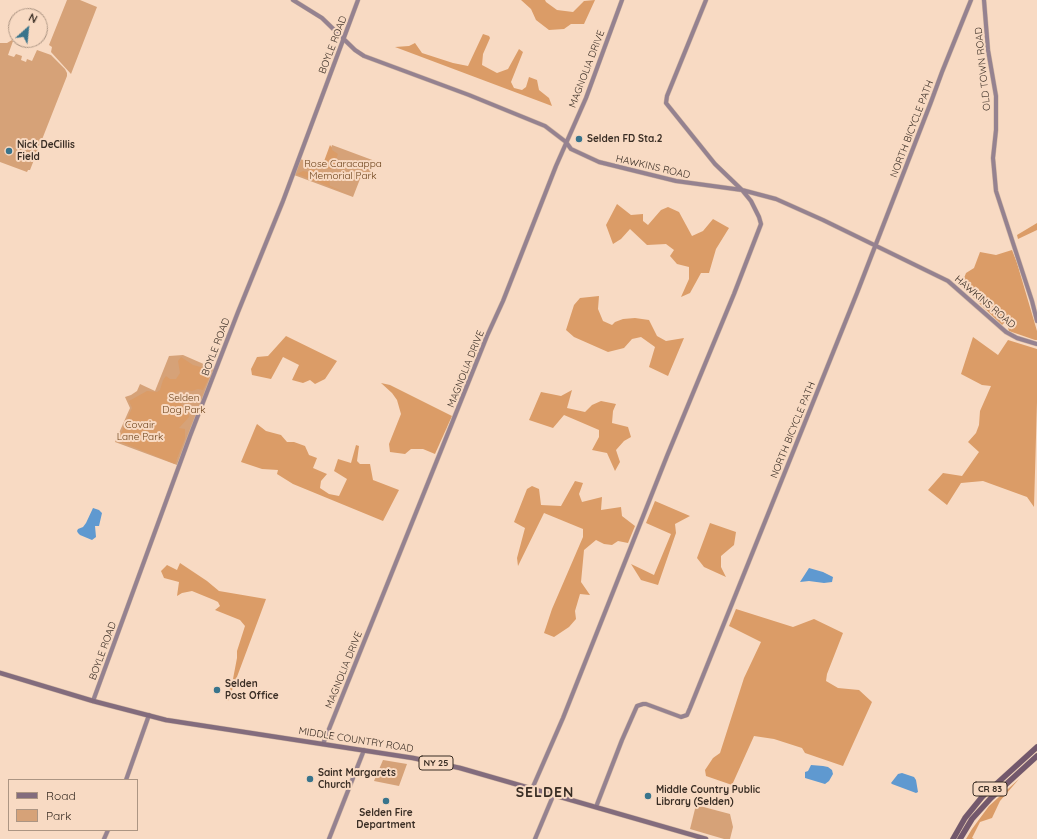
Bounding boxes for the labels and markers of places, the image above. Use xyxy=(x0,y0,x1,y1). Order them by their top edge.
place label: Selden FD Sta.2 xyxy=(587,133,662,145)
marker: Selden FD Sta.2 xyxy=(574,134,584,144)
place label: Nick DeCillis Field xyxy=(17,139,75,162)
marker: Nick DeCillis Field xyxy=(4,146,14,156)
place label: Selden Post Office xyxy=(225,678,279,702)
marker: Selden Post Office xyxy=(212,685,222,695)
place label: Saint Margarets Church xyxy=(318,767,396,790)
marker: Saint Margarets Church xyxy=(305,774,315,784)
place label: Middle Country Public Library (Selden) xyxy=(656,784,760,808)
marker: Middle Country Public Library (Selden) xyxy=(643,791,653,801)
marker: Selden Fire Department xyxy=(381,796,391,806)
place label: Selden Fire Department xyxy=(356,807,416,830)

